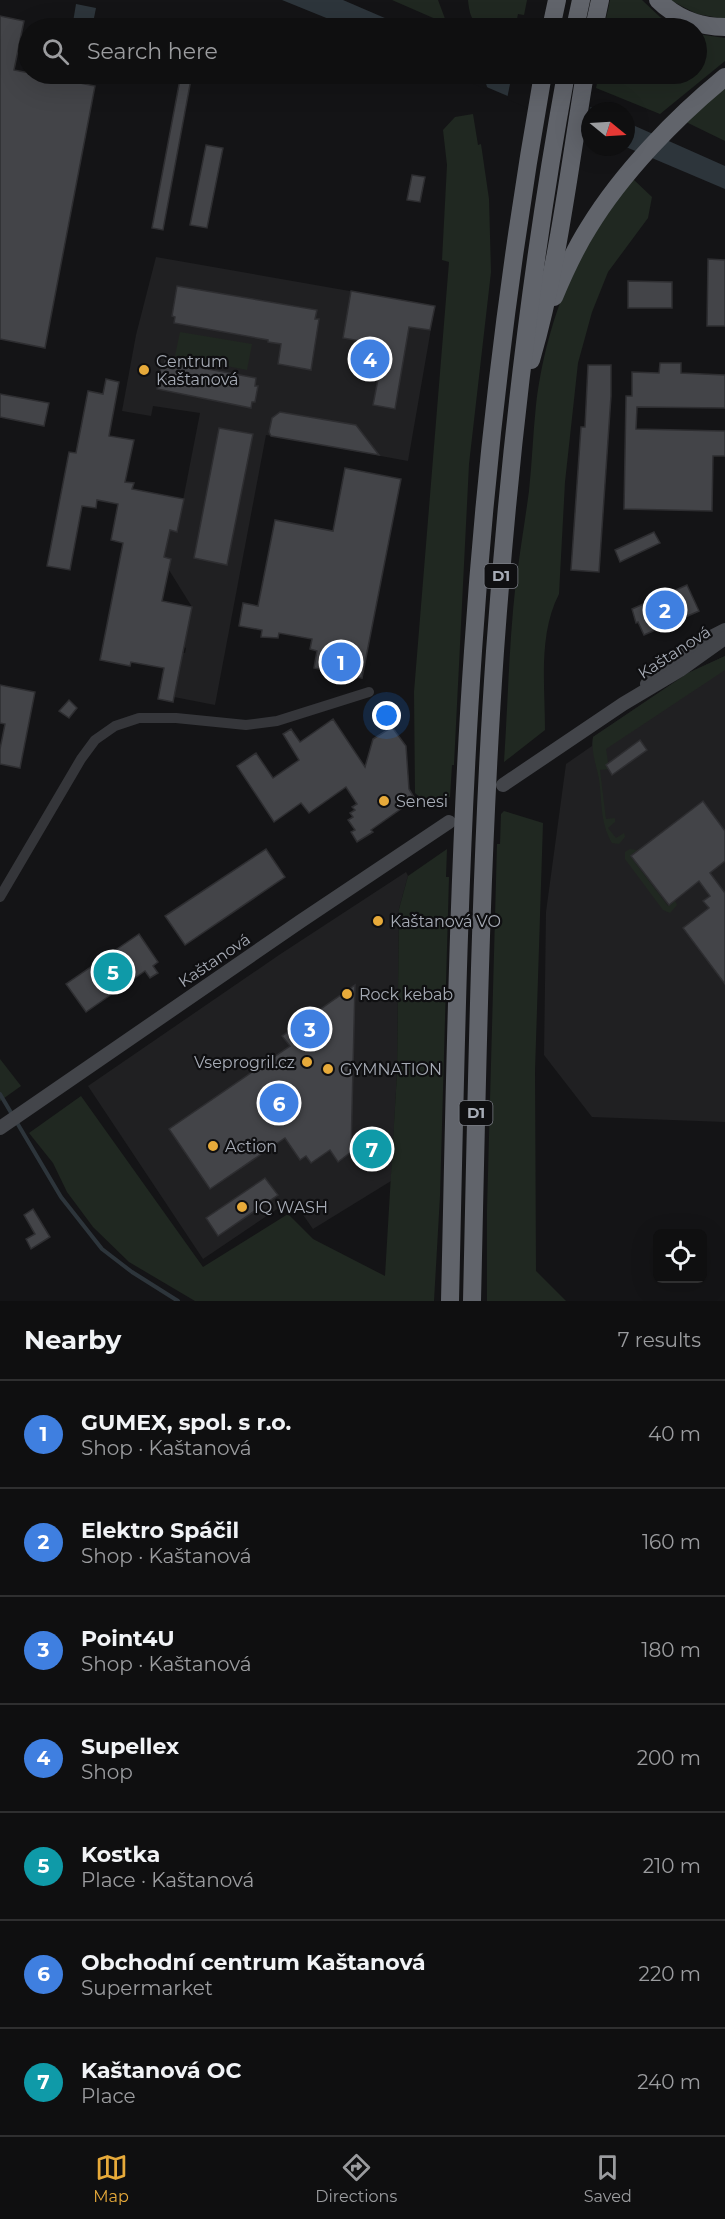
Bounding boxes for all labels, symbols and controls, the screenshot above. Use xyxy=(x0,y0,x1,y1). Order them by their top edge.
search box xyxy=(18,18,707,84)
icon: search xyxy=(39,35,72,68)
text: Search here xyxy=(87,38,218,65)
north arrow xyxy=(581,102,635,156)
pin: 4 xyxy=(350,336,389,382)
place label: Centrum Kaštanová xyxy=(156,352,238,389)
marker: Centrum Kaštanová xyxy=(137,363,151,377)
road number: D1 xyxy=(484,564,518,588)
pin: 2 xyxy=(646,588,684,632)
street label: Kaštanová xyxy=(635,622,714,683)
pin: 1 xyxy=(322,640,360,684)
your location xyxy=(372,701,401,730)
place label: Senesi xyxy=(396,792,448,811)
marker: Senesi xyxy=(377,794,391,808)
place label: Kaštanová VO xyxy=(390,912,501,931)
marker: Kaštanová VO xyxy=(371,914,385,928)
street label: Kaštanová xyxy=(175,929,254,991)
pin: 5 xyxy=(94,950,132,994)
place label: Rock kebab xyxy=(359,985,453,1004)
marker: Rock kebab xyxy=(340,987,354,1001)
pin: 3 xyxy=(290,1006,330,1052)
place label: Vseprogril.cz xyxy=(194,1053,295,1072)
marker: Vseprogril.cz xyxy=(300,1055,314,1069)
place label: GYMNATION xyxy=(340,1060,442,1079)
marker: GYMNATION xyxy=(321,1062,335,1076)
pin: 6 xyxy=(260,1080,298,1126)
road number: D1 xyxy=(460,1101,492,1125)
pin: 7 xyxy=(352,1126,392,1172)
place label: Action xyxy=(225,1137,277,1156)
marker: Action xyxy=(206,1139,220,1153)
place label: IQ WASH xyxy=(254,1198,328,1217)
marker: IQ WASH xyxy=(235,1200,249,1214)
map controls xyxy=(653,1229,707,1283)
button: locate xyxy=(653,1229,707,1283)
text: Nearby xyxy=(24,1324,121,1356)
text: 7 results xyxy=(618,1328,701,1352)
text: GUMEX, spol. s r.o. xyxy=(81,1409,291,1436)
text: 1 xyxy=(40,1422,47,1446)
text: 40 m xyxy=(648,1422,701,1446)
text: Shop · Kaštanová xyxy=(81,1436,251,1460)
text: Elektro Spáčil xyxy=(81,1517,239,1544)
text: 2 xyxy=(38,1530,49,1554)
text: 160 m xyxy=(642,1530,701,1554)
text: Shop · Kaštanová xyxy=(81,1544,251,1568)
text: Point4U xyxy=(81,1625,175,1652)
text: 3 xyxy=(38,1638,49,1662)
text: 180 m xyxy=(641,1638,701,1662)
text: Shop · Kaštanová xyxy=(81,1652,251,1676)
text: Supellex xyxy=(81,1733,179,1760)
text: 4 xyxy=(37,1746,50,1770)
text: 200 m xyxy=(637,1746,701,1770)
text: Shop xyxy=(81,1760,133,1784)
text: Kostka xyxy=(81,1841,160,1868)
text: 5 xyxy=(38,1854,49,1878)
text: 210 m xyxy=(643,1854,701,1878)
text: Place · Kaštanová xyxy=(81,1868,254,1892)
text: Obchodní centrum Kaštanová xyxy=(81,1949,426,1976)
text: 6 xyxy=(37,1962,50,1986)
text: 220 m xyxy=(639,1962,701,1986)
text: Supermarket xyxy=(81,1976,213,2000)
text: Kaštanová OC xyxy=(81,2057,241,2084)
text: 7 xyxy=(37,2070,50,2094)
text: 240 m xyxy=(637,2070,701,2094)
text: Place xyxy=(81,2084,136,2108)
tab: Map xyxy=(93,2151,129,2206)
tab: Directions xyxy=(315,2151,397,2206)
tab: Saved xyxy=(584,2151,632,2206)

